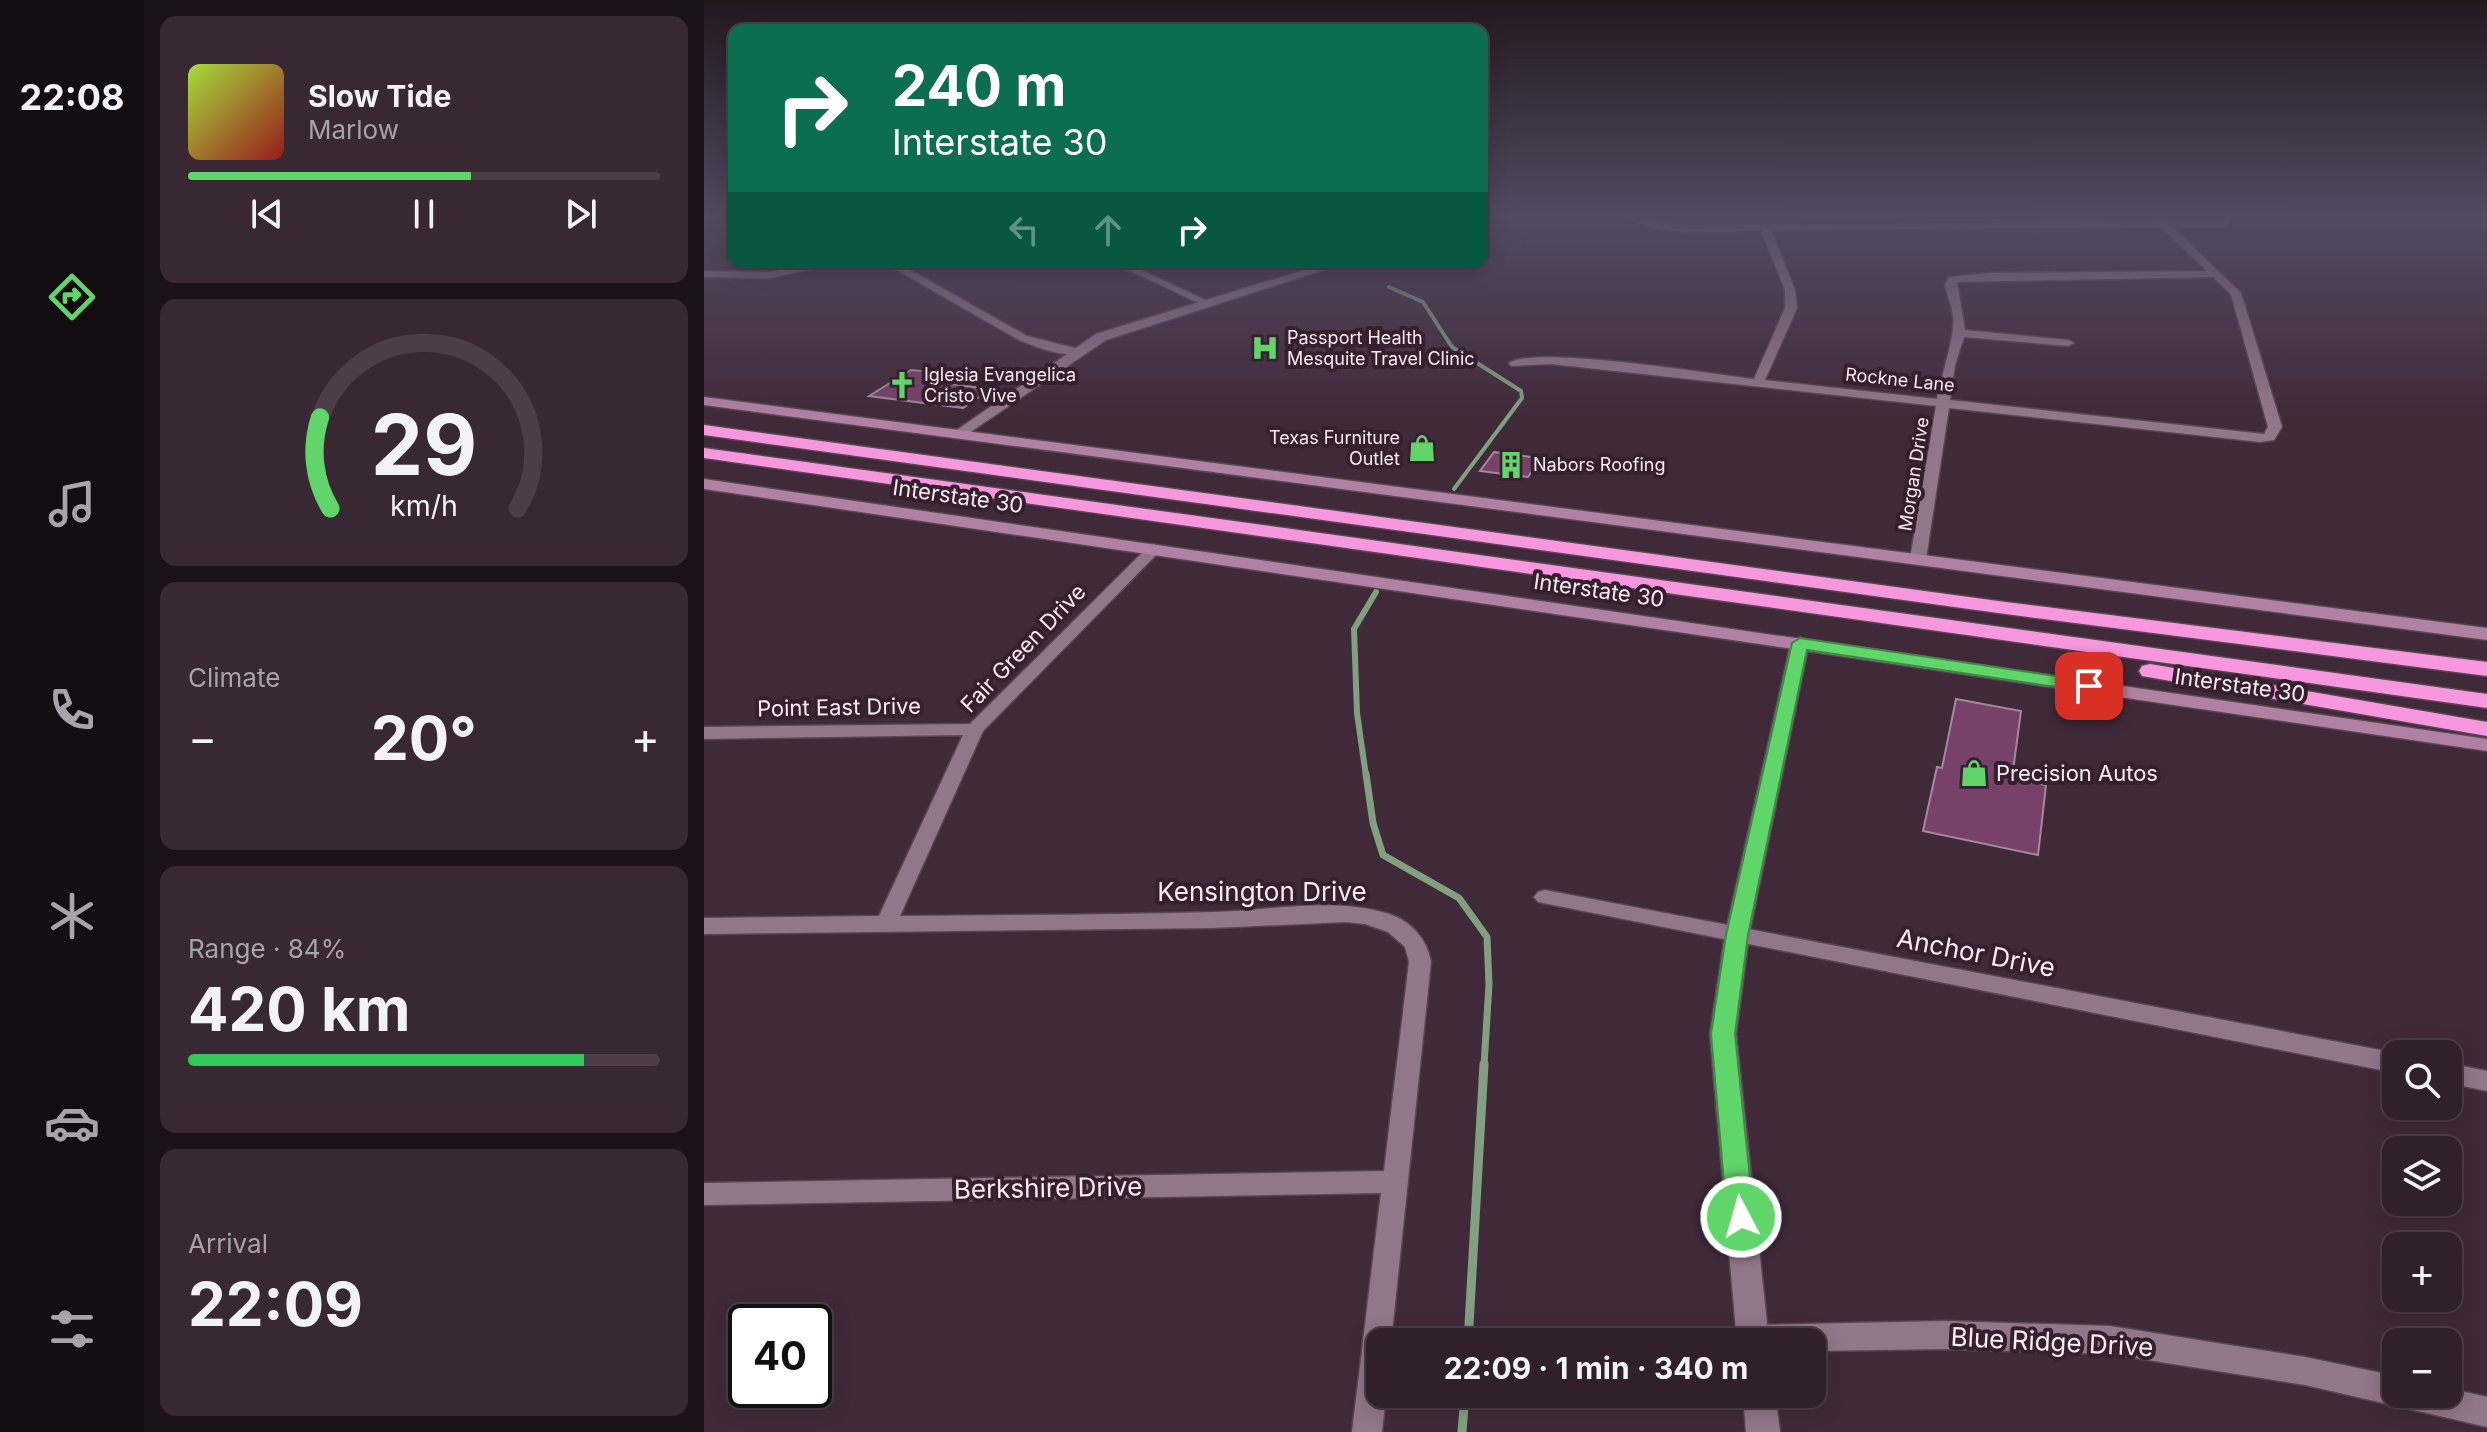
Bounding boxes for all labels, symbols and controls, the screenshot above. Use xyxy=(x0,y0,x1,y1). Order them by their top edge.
text: 240 m xyxy=(892,52,1066,120)
icon: right xyxy=(760,56,864,160)
text: 22:08 xyxy=(19,75,125,119)
text: Slow Tide xyxy=(308,78,451,114)
text: Marlow xyxy=(308,114,399,145)
text: Interstate 30 xyxy=(892,120,1108,164)
icon: previous xyxy=(245,192,289,236)
icon: pause xyxy=(402,192,446,236)
icon: next xyxy=(559,192,603,236)
icon: left xyxy=(1002,208,1046,252)
icon: ahead xyxy=(1086,208,1130,252)
icon: right xyxy=(1170,208,1214,252)
icon: directions xyxy=(44,269,100,325)
place label: Passport Health Mesquite Travel Clinic xyxy=(1287,327,1475,369)
hospital icon: Passport Health Mesquite Travel Clinic xyxy=(1250,333,1280,363)
street label: Rockne Lane xyxy=(1844,363,1956,396)
place label: Iglesia Evangelica Cristo Vive xyxy=(924,364,1076,406)
church icon: Iglesia Evangelica Cristo Vive xyxy=(887,370,917,400)
text: 29 xyxy=(371,393,477,494)
street label: Morgan Drive xyxy=(1894,415,1933,532)
place label: Texas Furniture Outlet xyxy=(1269,427,1400,469)
shop icon: Texas Furniture Outlet xyxy=(1407,433,1437,463)
building icon: Nabors Roofing xyxy=(1496,450,1526,480)
place label: Nabors Roofing xyxy=(1533,454,1665,475)
street label: Interstate 30 xyxy=(891,474,1025,518)
icon: music xyxy=(44,476,100,532)
text: km/h xyxy=(390,488,458,523)
street label: Interstate 30 xyxy=(1532,568,1666,612)
street label: Fair Green Drive xyxy=(955,578,1091,718)
pin xyxy=(2055,652,2123,720)
text: Climate xyxy=(188,662,280,693)
street label: Interstate 30 xyxy=(2173,663,2307,707)
icon: arrive xyxy=(2067,664,2111,708)
icon: phone xyxy=(44,682,100,738)
street label: Point East Drive xyxy=(757,693,921,721)
text: 20° xyxy=(371,702,477,774)
text: − xyxy=(188,711,217,765)
text: + xyxy=(631,711,660,765)
shop icon: Precision Autos xyxy=(1959,758,1989,788)
place label: Precision Autos xyxy=(1996,760,2158,786)
street label: Kensington Drive xyxy=(1157,876,1367,907)
icon: climate xyxy=(44,888,100,944)
street label: Anchor Drive xyxy=(1894,922,2058,983)
text: Range · 84% xyxy=(188,933,346,964)
text: 420 km xyxy=(188,973,411,1045)
map controls xyxy=(2382,1040,2462,1408)
button: search xyxy=(2382,1040,2462,1120)
icon: car xyxy=(44,1095,100,1151)
button: layers xyxy=(2382,1136,2462,1216)
street label: Berkshire Drive xyxy=(954,1170,1142,1205)
position arrow xyxy=(1699,1175,1783,1259)
text: Arrival xyxy=(188,1228,268,1259)
button: + xyxy=(2382,1232,2462,1312)
text: 22:09 xyxy=(188,1268,363,1340)
icon: filters xyxy=(44,1301,100,1357)
speed limit sign: 40 xyxy=(728,1304,832,1408)
street label: Blue Ridge Drive xyxy=(1950,1321,2154,1362)
button: − xyxy=(2382,1328,2462,1408)
text: 22:09 · 1 min · 340 m xyxy=(1444,1350,1748,1386)

